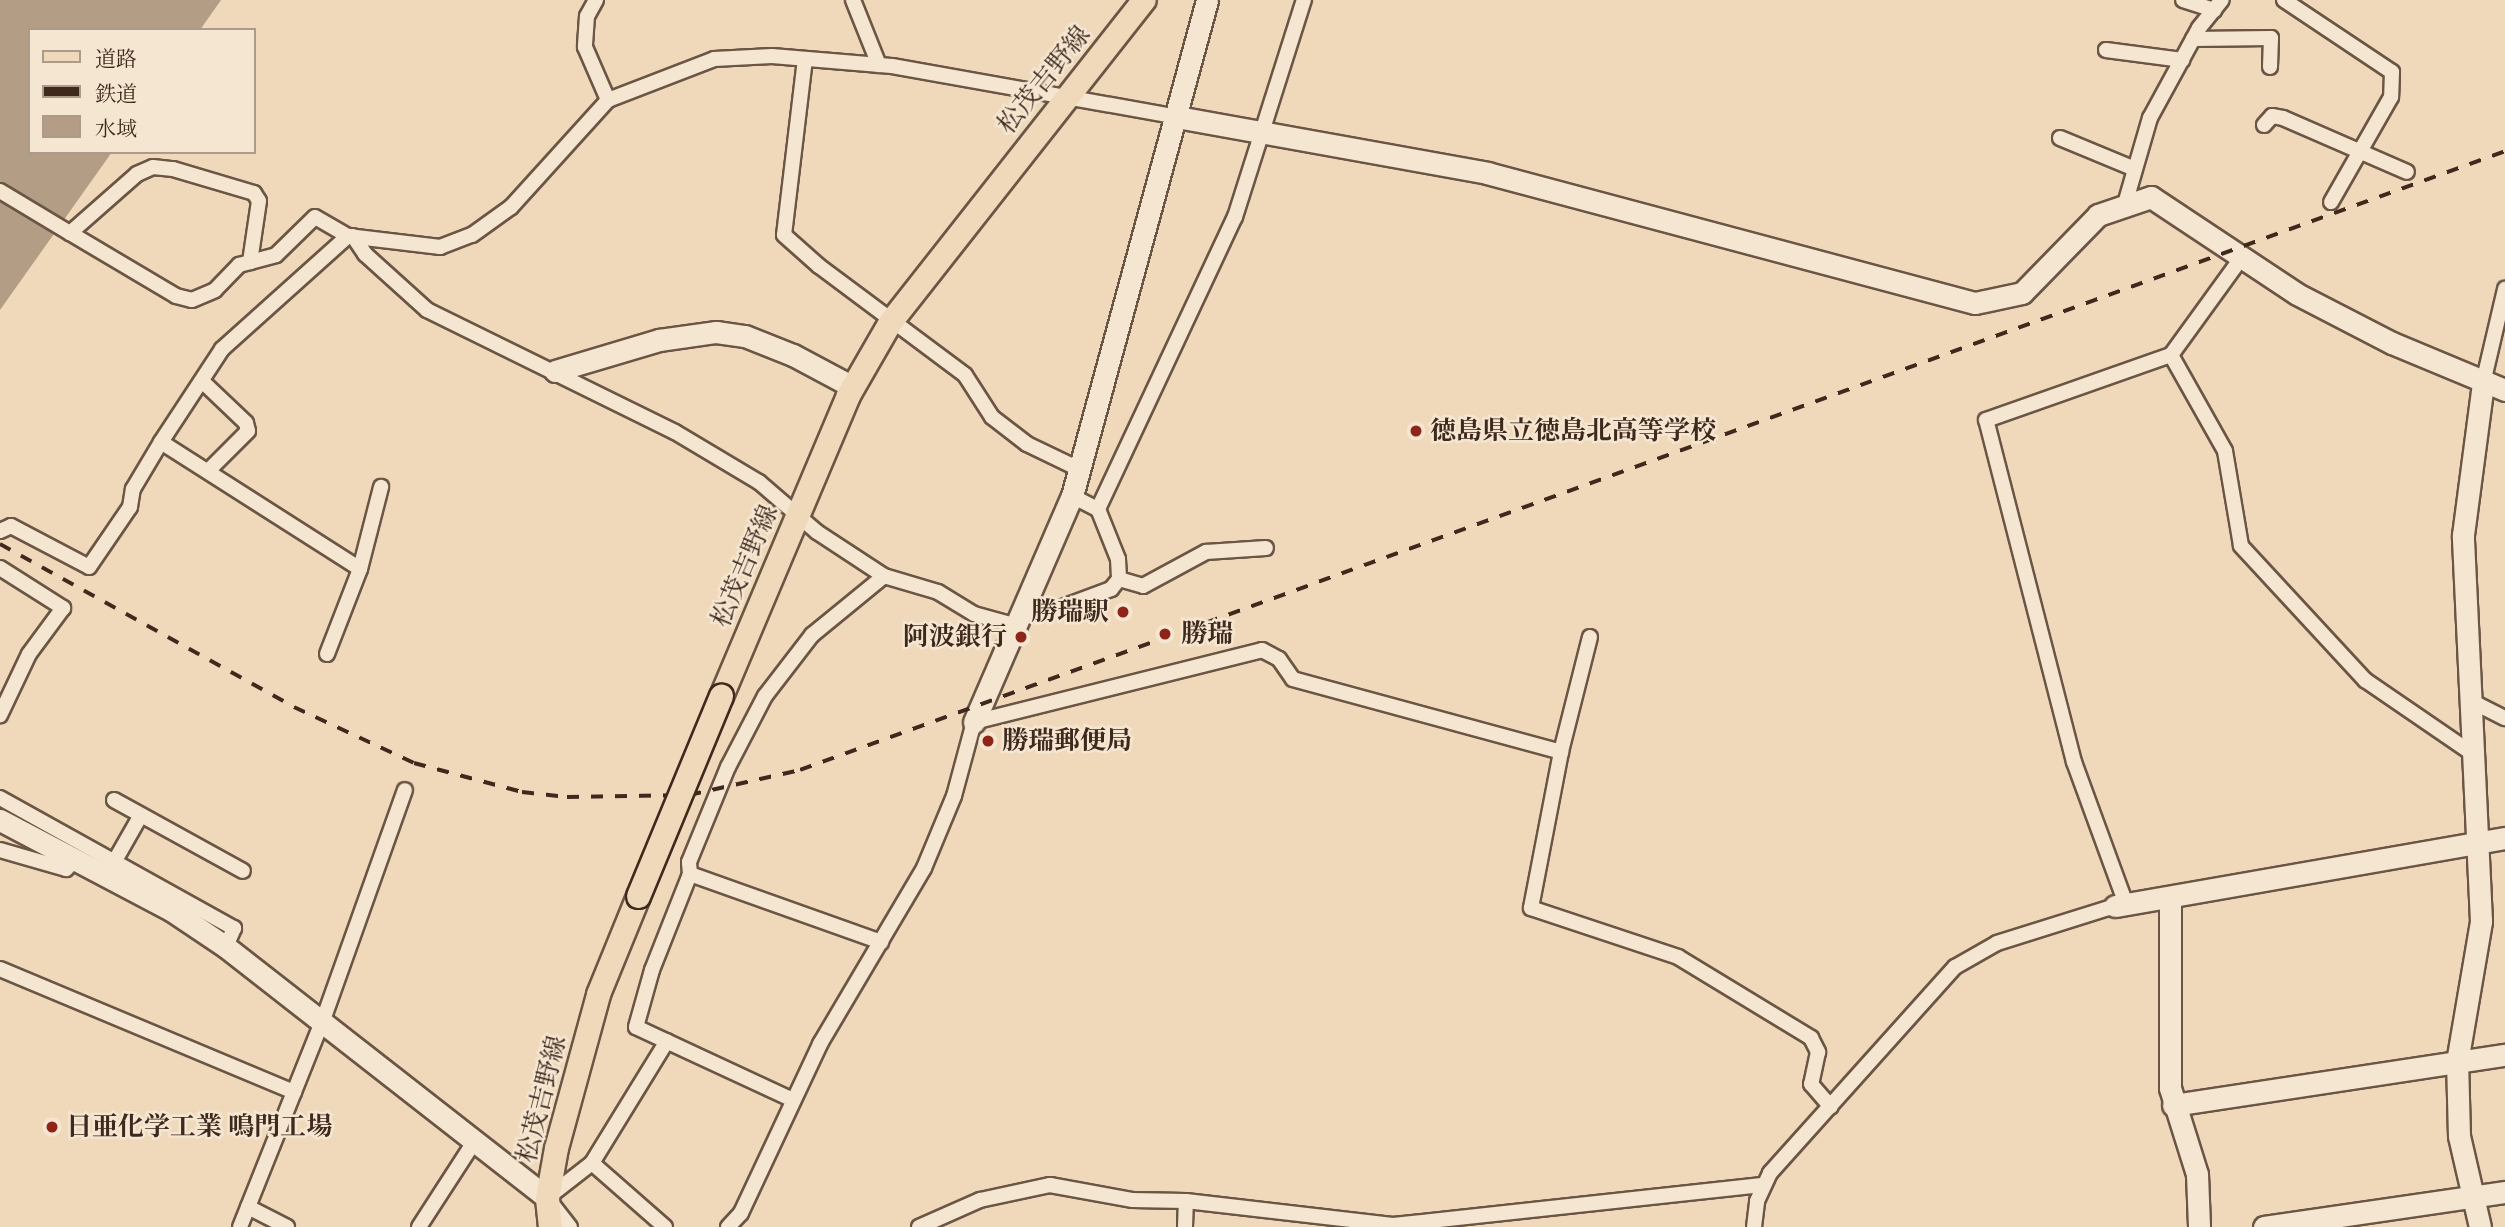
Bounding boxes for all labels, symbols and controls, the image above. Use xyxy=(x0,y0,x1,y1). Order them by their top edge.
street label: 松茂吉野線 xyxy=(991,20,1097,140)
legend xyxy=(28,28,256,154)
text: 道路 xyxy=(95,45,137,72)
text: 鉄道 xyxy=(95,80,137,107)
text: 水域 xyxy=(95,115,137,142)
place label: 徳島県立徳島北高等学校 xyxy=(1430,415,1716,447)
marker: 徳島県立徳島北高等学校 xyxy=(1408,423,1424,439)
street label: 松茂吉野線 xyxy=(705,500,785,632)
place label: 勝瑞駅 xyxy=(1031,596,1109,628)
marker: 勝瑞駅 xyxy=(1115,604,1131,620)
place label: 勝瑞 xyxy=(1181,618,1233,650)
place label: 阿波銀行 xyxy=(903,621,1007,653)
marker: 勝瑞 xyxy=(1155,624,1175,644)
marker: 阿波銀行 xyxy=(1013,629,1029,645)
place label: 勝瑞郵便局 xyxy=(1002,725,1132,757)
marker: 勝瑞郵便局 xyxy=(980,733,996,749)
street label: 松茂吉野線 xyxy=(511,1032,573,1166)
place label: 日亜化学工業 鳴門工場 xyxy=(66,1111,332,1143)
marker: 日亜化学工業 鳴門工場 xyxy=(44,1119,60,1135)

